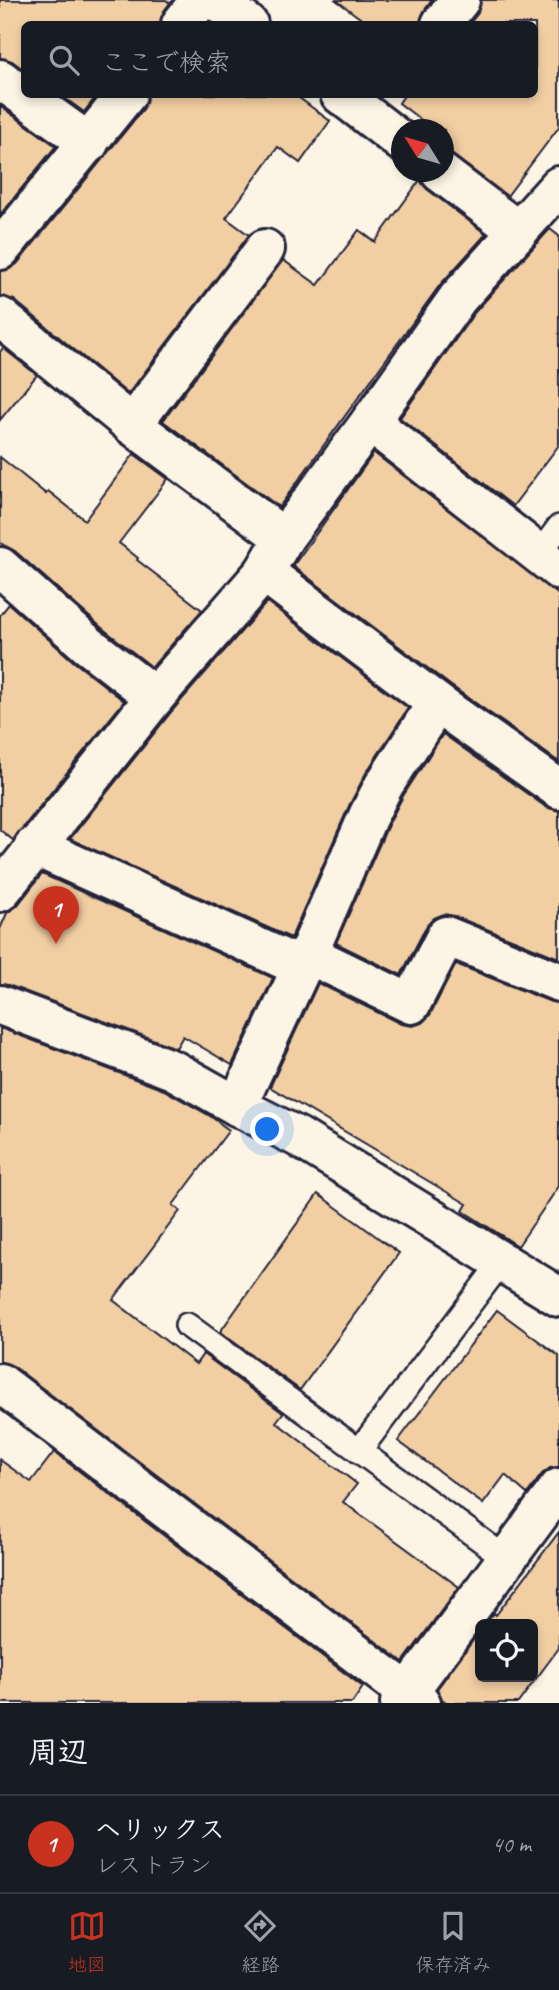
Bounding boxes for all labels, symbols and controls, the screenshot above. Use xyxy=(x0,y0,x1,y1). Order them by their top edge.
search box xyxy=(21,21,538,98)
icon: search xyxy=(45,41,83,79)
text: ここで検索 xyxy=(101,46,231,79)
north arrow xyxy=(391,119,454,182)
pin: 1 xyxy=(33,886,79,944)
your location xyxy=(250,1112,284,1146)
map controls xyxy=(475,1619,538,1682)
button: locate xyxy=(475,1619,538,1682)
text: 周辺 xyxy=(28,1733,88,1771)
text: ヘリックス xyxy=(95,1813,225,1846)
text: 1 xyxy=(46,1830,56,1859)
text: 40 m xyxy=(492,1830,531,1859)
text: レストラン xyxy=(95,1851,212,1880)
tab: 地図 xyxy=(68,1907,106,1977)
tab: 経路 xyxy=(241,1907,279,1977)
tab: 保存済み xyxy=(415,1907,491,1977)

